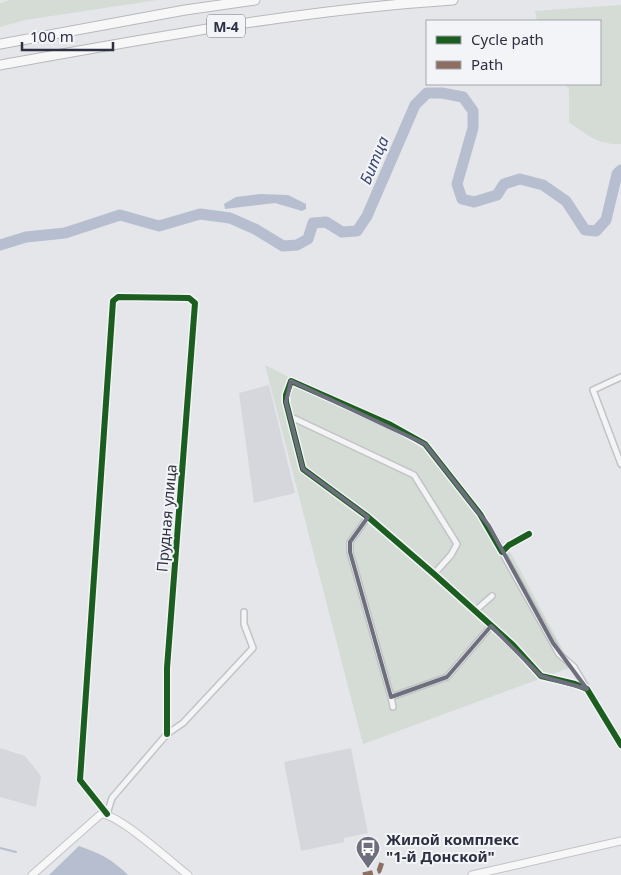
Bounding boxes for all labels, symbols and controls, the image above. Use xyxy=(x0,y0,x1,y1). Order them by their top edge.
road number: М-4 xyxy=(207,15,245,38)
scale bar xyxy=(22,20,114,52)
legend xyxy=(426,20,601,85)
text: 100 m xyxy=(30,26,74,46)
text: Cycle path xyxy=(471,29,544,49)
text: Path xyxy=(471,54,503,74)
water label: Битца xyxy=(354,133,394,187)
street label: Прудная улица xyxy=(151,463,181,573)
place label: Жилой комплекс "1-й Донской" xyxy=(386,829,519,866)
bus stop icon: Жилой комплекс "1-й Донской" xyxy=(355,835,381,869)

